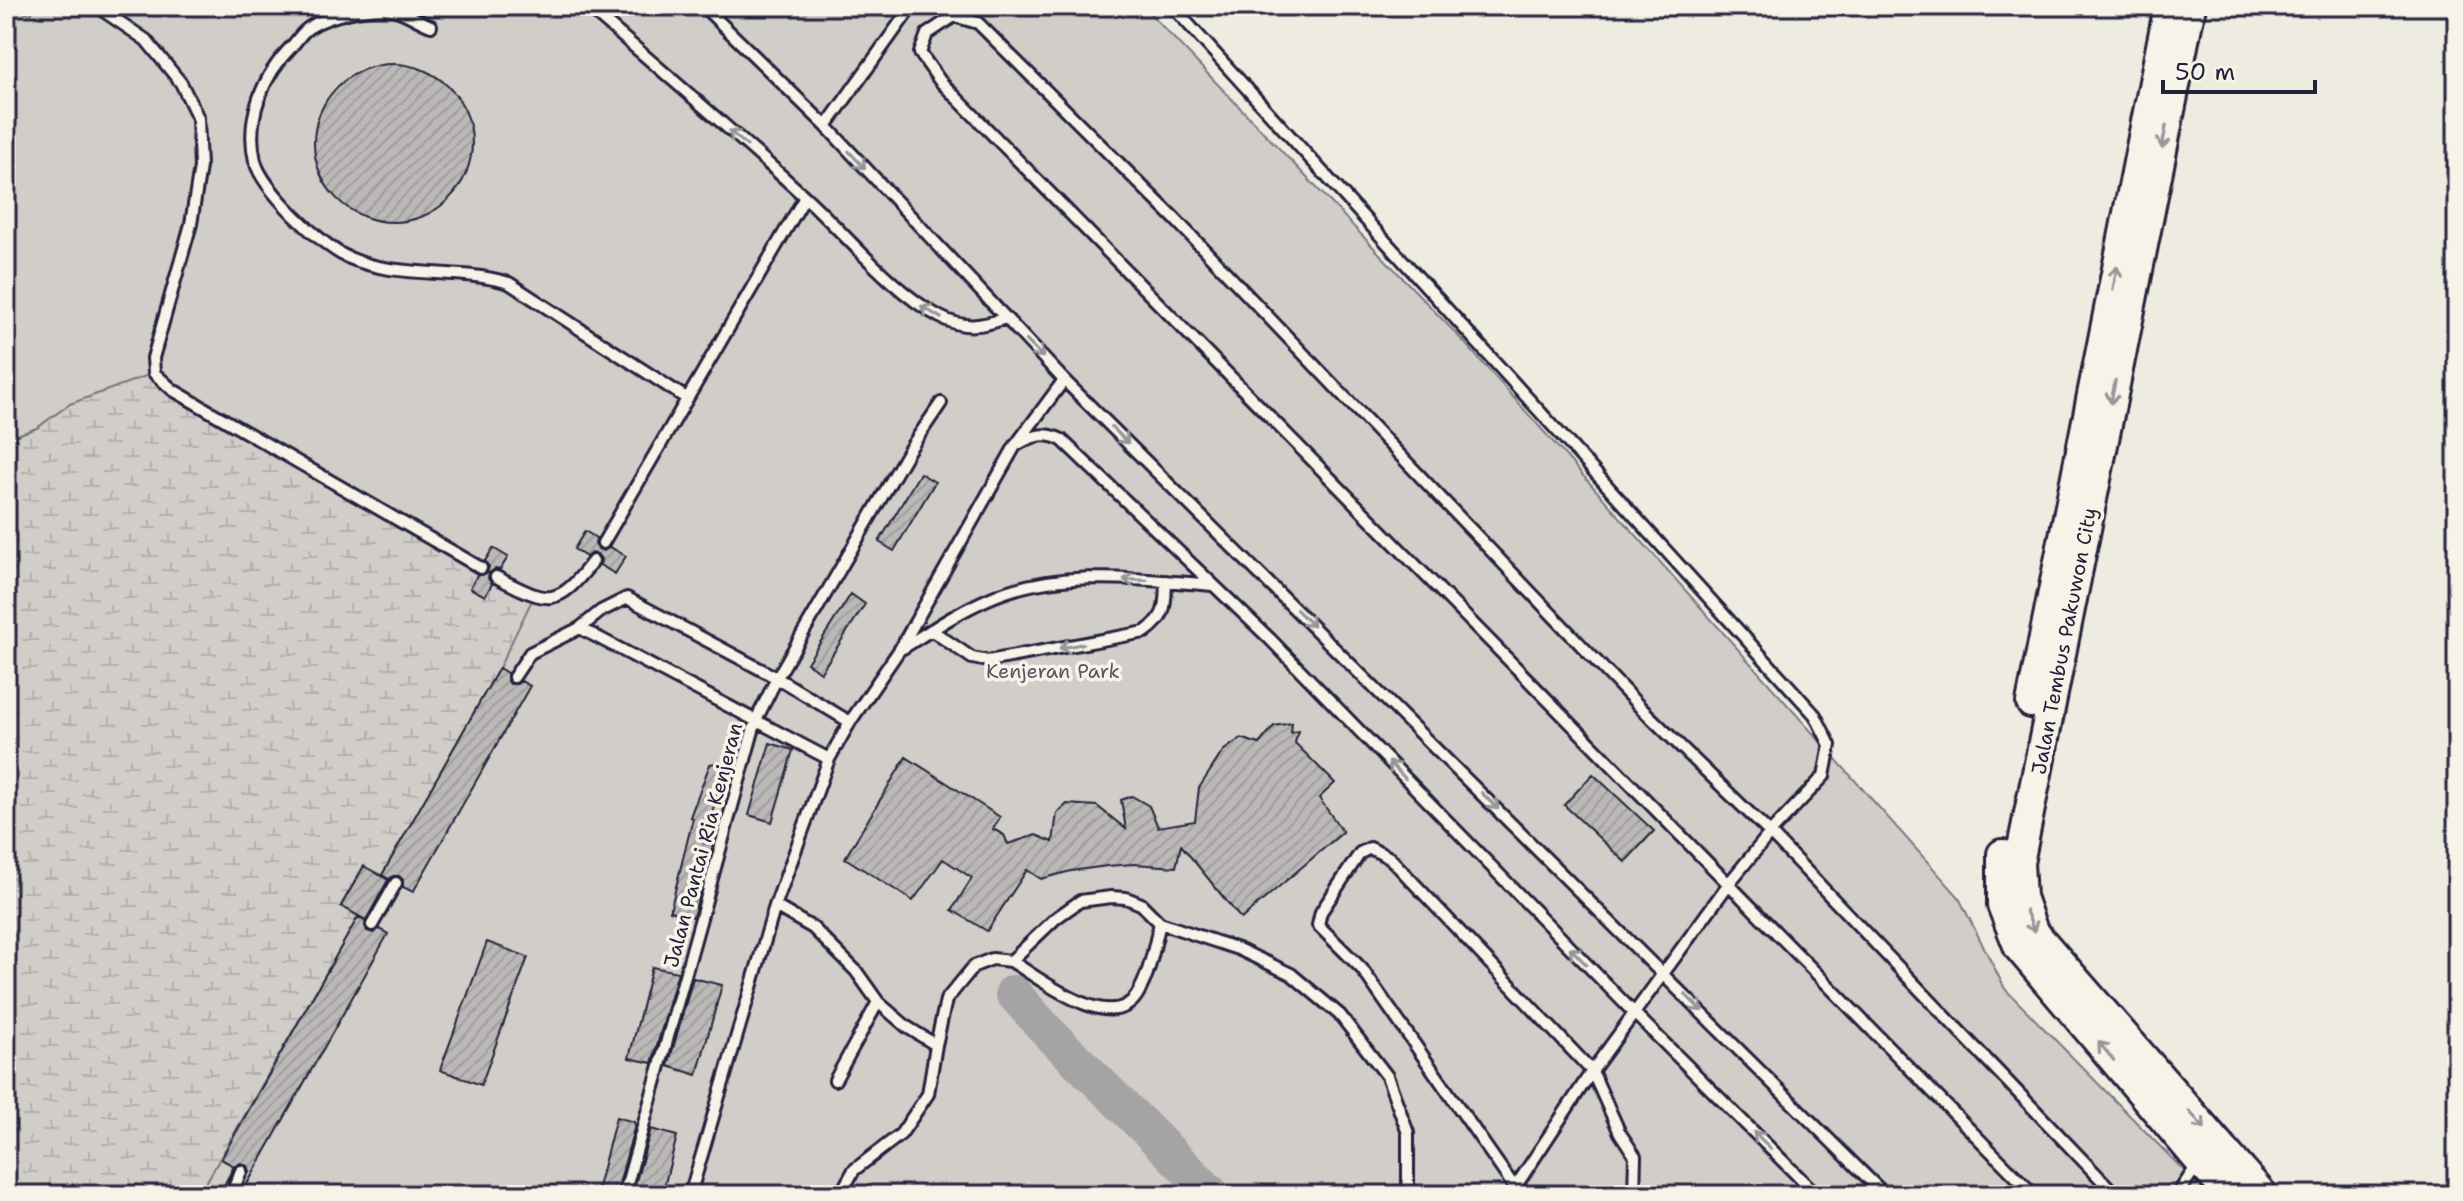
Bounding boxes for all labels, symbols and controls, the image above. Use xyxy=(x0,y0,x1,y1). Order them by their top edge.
scale bar xyxy=(2163,44,2315,94)
text: 50 m xyxy=(2175,56,2235,88)
one-way arrow xyxy=(2156,124,2171,150)
one-way arrow xyxy=(729,130,749,148)
one-way arrow xyxy=(848,149,866,169)
one-way arrow xyxy=(2108,266,2123,291)
one-way arrow xyxy=(920,304,943,320)
one-way arrow xyxy=(1025,339,1044,358)
one-way arrow xyxy=(2105,379,2120,405)
one-way arrow xyxy=(1110,425,1129,444)
street label: Jalan Tembus Pakuwon City xyxy=(2025,505,2103,777)
one-way arrow xyxy=(1122,572,1149,587)
one-way arrow xyxy=(1295,608,1314,627)
one-way arrow xyxy=(1059,639,1084,654)
park label: Kenjeran Park xyxy=(986,658,1120,684)
street label: Jalan Pantai Ria Kenjeran xyxy=(658,720,748,970)
one-way arrow xyxy=(1388,761,1407,780)
one-way arrow xyxy=(1480,791,1500,810)
one-way arrow xyxy=(2024,908,2038,933)
one-way arrow xyxy=(1569,946,1588,966)
one-way arrow xyxy=(1684,993,1703,1012)
one-way arrow xyxy=(2097,1042,2115,1062)
one-way arrow xyxy=(2188,1109,2206,1129)
one-way arrow xyxy=(1753,1131,1772,1150)

